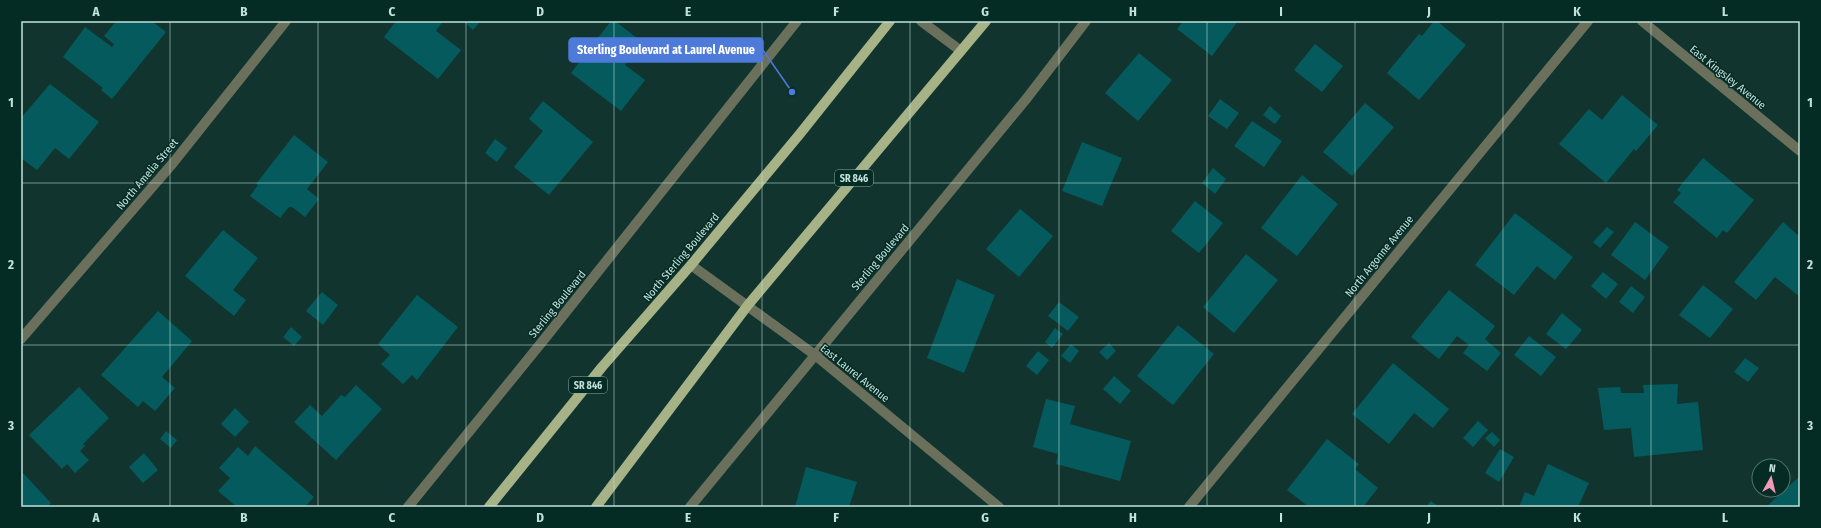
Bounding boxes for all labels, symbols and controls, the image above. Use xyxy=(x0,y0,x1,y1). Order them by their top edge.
text: A xyxy=(91,4,100,19)
text: B xyxy=(240,4,248,19)
text: C xyxy=(389,4,396,19)
text: D xyxy=(536,4,544,19)
text: E xyxy=(685,4,691,19)
text: F xyxy=(833,4,839,19)
text: G xyxy=(981,4,989,19)
text: H xyxy=(1129,4,1137,19)
text: I xyxy=(1279,4,1283,19)
text: J xyxy=(1426,4,1431,19)
text: K xyxy=(1573,4,1581,19)
text: L xyxy=(1722,4,1728,19)
callout: Sterling Boulevard at Laurel Avenue xyxy=(569,38,763,62)
text: Sterling Boulevard at Laurel Avenue xyxy=(577,43,755,57)
street label: East Kingsley Avenue xyxy=(1687,43,1768,112)
text: 1 xyxy=(8,95,14,110)
text: 1 xyxy=(1807,95,1813,110)
street label: North Amelia Street xyxy=(114,136,181,212)
road number: SR 846 xyxy=(835,170,873,186)
street label: North Sterling Boulevard xyxy=(641,211,722,304)
street label: North Argonne Avenue xyxy=(1342,213,1416,300)
street label: Sterling Boulevard xyxy=(849,221,912,293)
text: 2 xyxy=(7,257,14,272)
text: 2 xyxy=(1806,257,1813,272)
street label: Sterling Boulevard xyxy=(526,268,588,341)
street label: East Laurel Avenue xyxy=(818,342,892,405)
road number: SR 846 xyxy=(569,377,607,393)
text: 3 xyxy=(7,418,14,433)
text: 3 xyxy=(1806,418,1813,433)
north arrow xyxy=(1751,458,1791,498)
text: N xyxy=(1768,462,1776,475)
text: A xyxy=(91,510,100,525)
text: B xyxy=(240,510,248,525)
text: C xyxy=(389,510,396,525)
text: D xyxy=(536,510,544,525)
text: E xyxy=(685,510,691,525)
text: F xyxy=(833,510,839,525)
text: G xyxy=(981,510,989,525)
text: H xyxy=(1129,510,1137,525)
text: I xyxy=(1279,510,1283,525)
text: J xyxy=(1426,510,1431,525)
text: K xyxy=(1573,510,1581,525)
text: L xyxy=(1722,510,1728,525)

